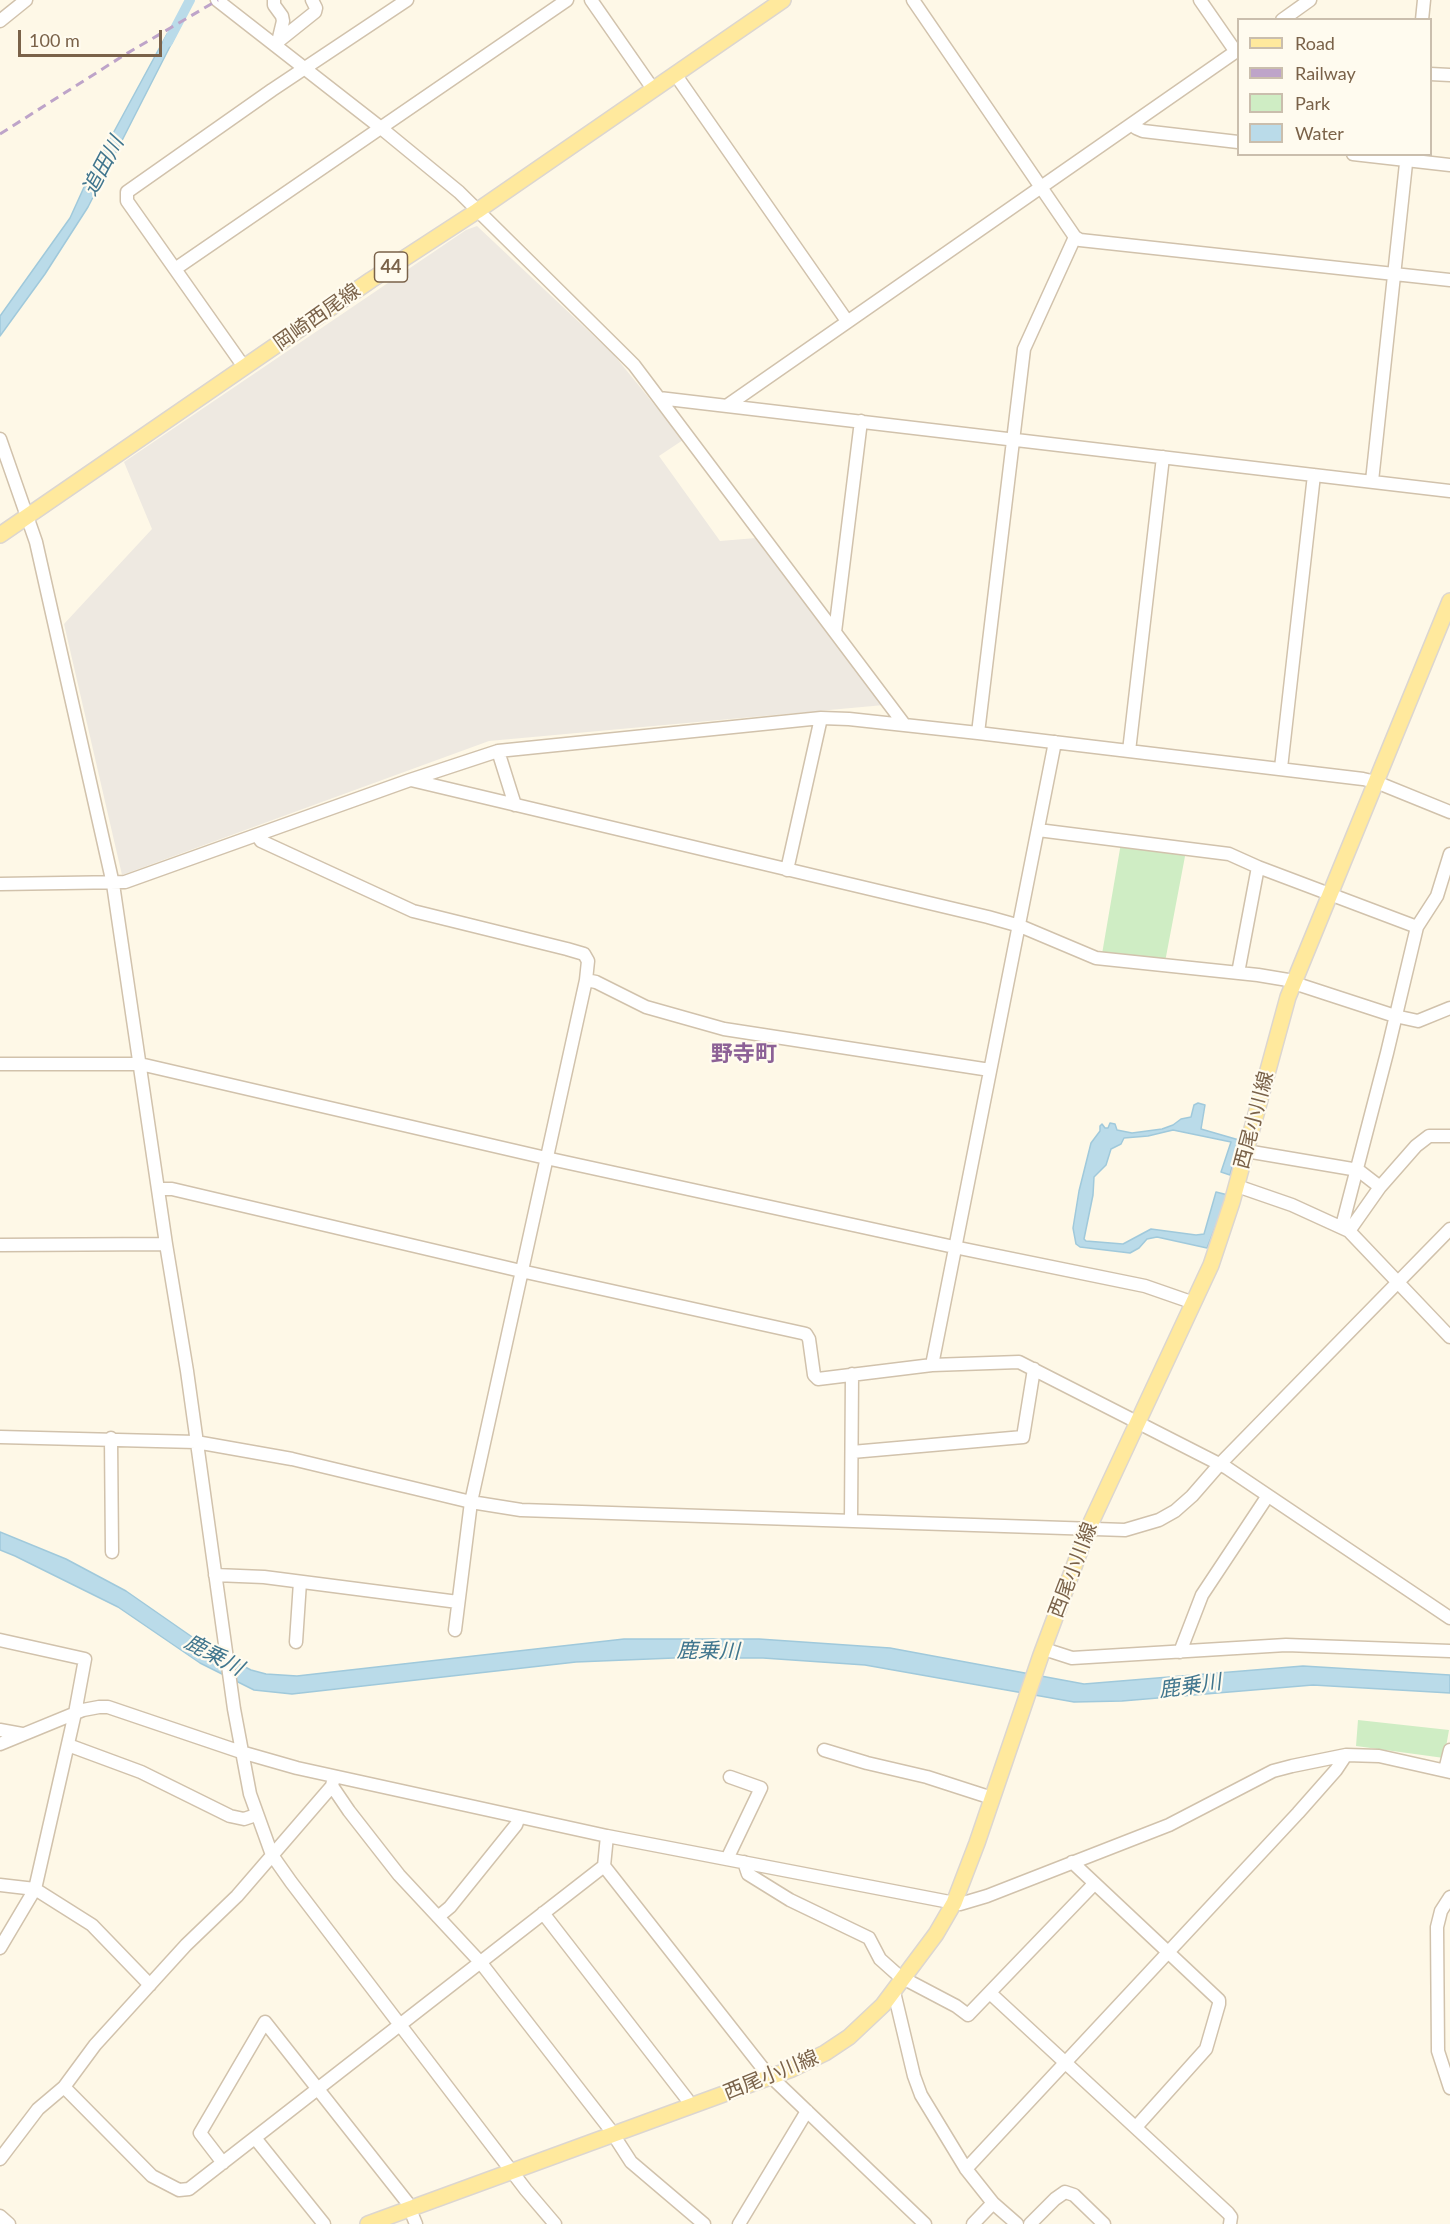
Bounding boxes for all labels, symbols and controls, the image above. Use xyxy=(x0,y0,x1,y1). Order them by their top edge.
scale bar xyxy=(21,18,165,56)
legend xyxy=(1237,18,1432,156)
text: 100 m xyxy=(29,29,80,51)
text: Road xyxy=(1295,32,1335,54)
text: Railway xyxy=(1295,62,1356,84)
text: Park xyxy=(1295,92,1330,114)
text: Water xyxy=(1295,122,1344,144)
water label: 追田川 xyxy=(77,132,129,200)
road number: 44 xyxy=(374,252,408,282)
street label: 岡崎西尾線 xyxy=(269,278,365,356)
district label: 野寺町 xyxy=(711,1041,777,1067)
street label: 西尾小川線 xyxy=(1229,1069,1279,1171)
street label: 西尾小川線 xyxy=(1044,1519,1102,1621)
water label: 鹿乗川 xyxy=(180,1629,248,1681)
water label: 鹿乗川 xyxy=(676,1638,740,1664)
water label: 鹿乗川 xyxy=(1157,1669,1223,1703)
street label: 西尾小川線 xyxy=(720,2045,822,2105)

